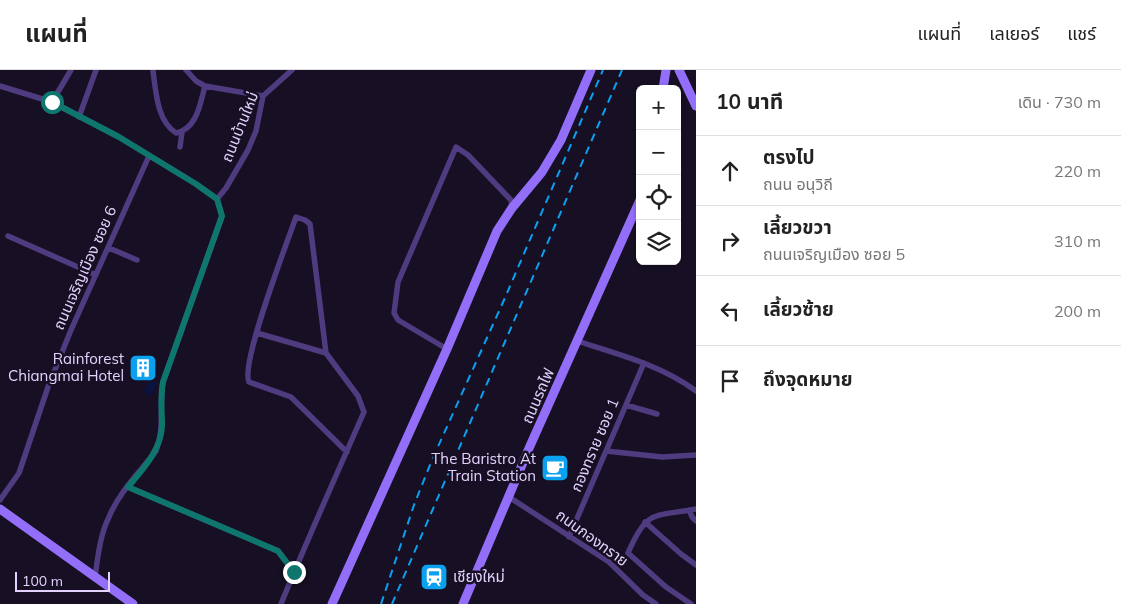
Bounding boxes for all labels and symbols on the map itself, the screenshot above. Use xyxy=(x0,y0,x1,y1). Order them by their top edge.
street label: ถนนบ้านใหม่ xyxy=(217,89,262,165)
route start xyxy=(41,91,64,114)
street label: ถนนเจริญเมือง ซอย 6 xyxy=(49,203,120,333)
place label: Rainforest Chiangmai Hotel xyxy=(8,349,124,385)
building icon: Rainforest Chiangmai Hotel xyxy=(128,353,158,383)
street label: ถนนรถไฟ xyxy=(517,365,558,426)
street label: กองทราย ซอย 1 xyxy=(566,395,623,494)
place label: The Baristro At Train Station xyxy=(431,449,536,485)
cafe icon: The Baristro At Train Station xyxy=(540,453,570,483)
street label: ถนนกองทราย xyxy=(553,505,632,570)
route end xyxy=(283,561,306,584)
station icon: เชียงใหม่ xyxy=(419,562,449,592)
place label: เชียงใหม่ xyxy=(453,567,505,586)
scale bar xyxy=(15,569,110,592)

